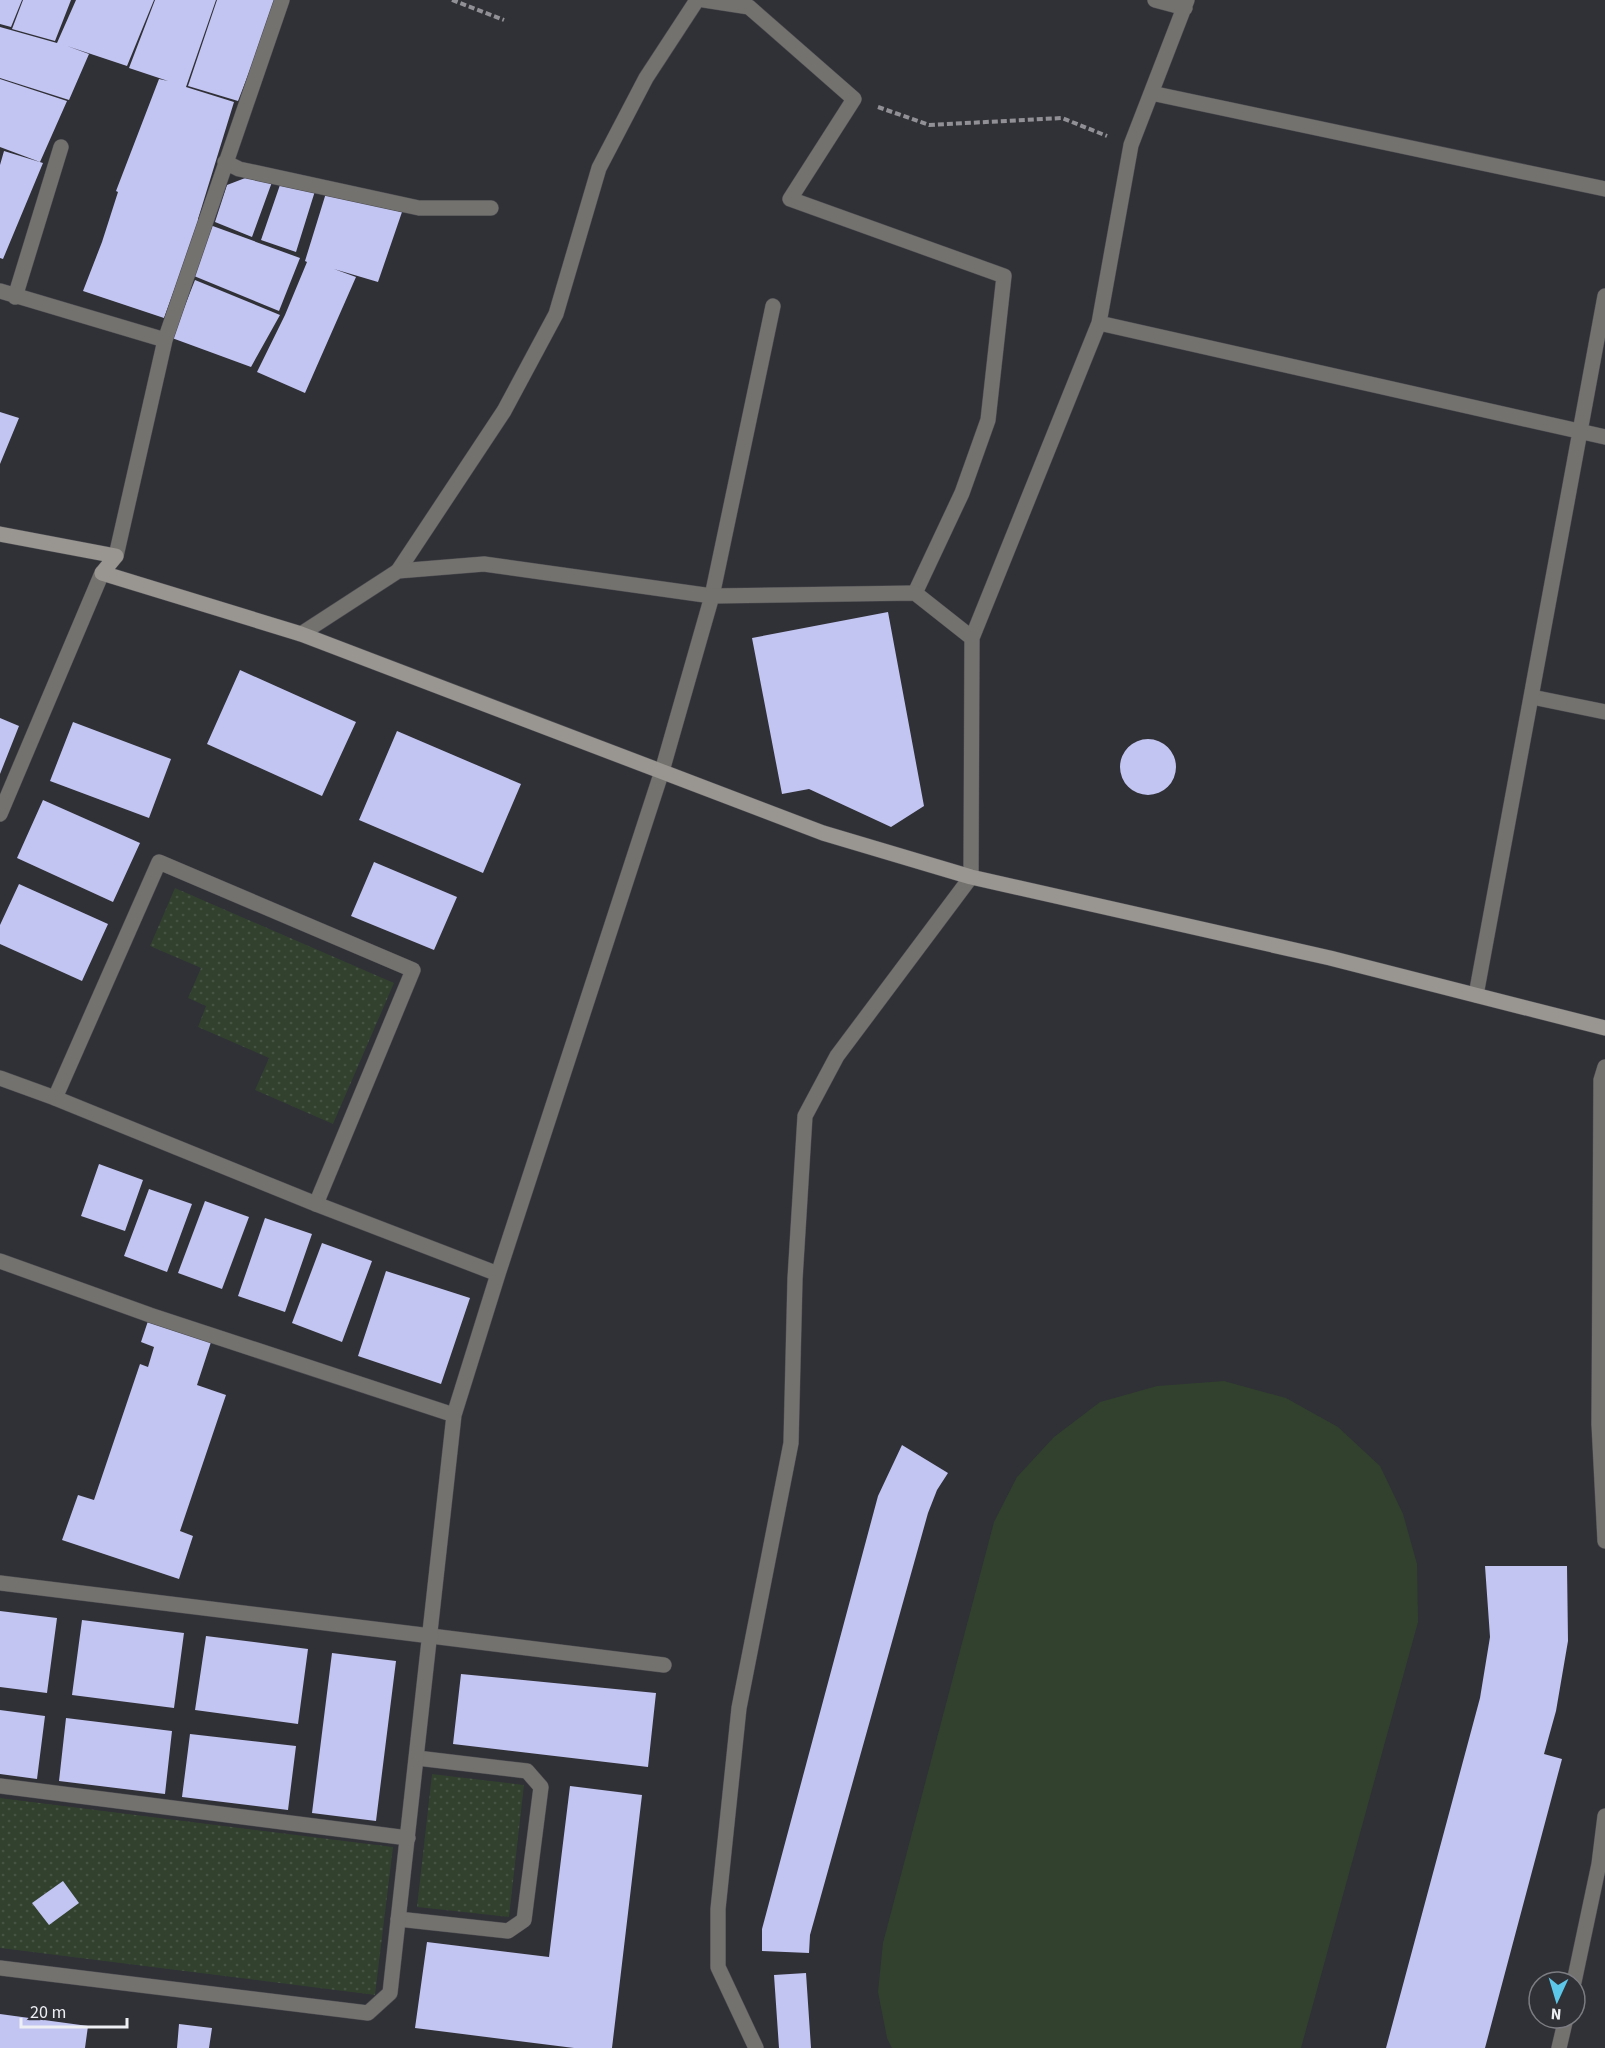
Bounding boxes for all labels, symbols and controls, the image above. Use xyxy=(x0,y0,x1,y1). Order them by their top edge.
north arrow xyxy=(1527,1970,1587,2030)
scale bar xyxy=(21,1991,128,2029)
text: 20 m xyxy=(30,2000,66,2025)
text: N xyxy=(1550,2003,1562,2025)

